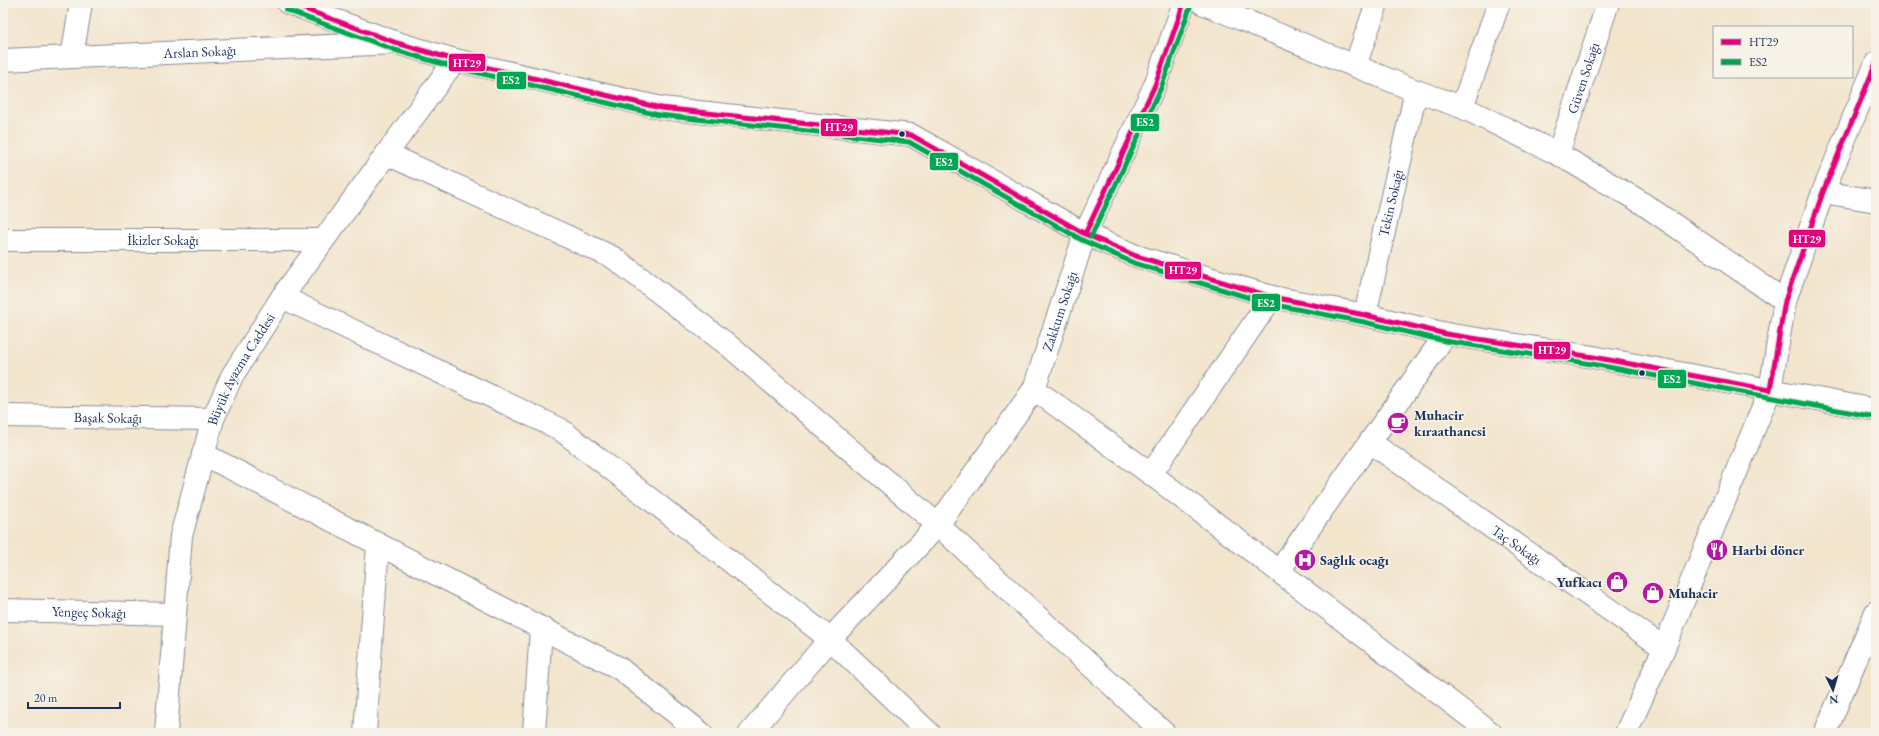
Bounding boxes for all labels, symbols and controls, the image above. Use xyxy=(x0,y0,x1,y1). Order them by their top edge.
legend xyxy=(1713,26,1853,78)
text: HT29 xyxy=(1749,34,1779,50)
street label: Güven Sokağı xyxy=(1563,40,1604,116)
street label: Arslan Sokağı xyxy=(162,41,237,62)
line badge: HT29 xyxy=(448,53,486,72)
text: ES2 xyxy=(1749,54,1767,70)
text: HT29 xyxy=(453,56,481,70)
line badge: ES2 xyxy=(496,71,527,90)
text: ES2 xyxy=(502,73,520,87)
line badge: ES2 xyxy=(1130,113,1160,132)
text: ES2 xyxy=(1136,115,1154,129)
line badge: HT29 xyxy=(820,118,858,137)
text: HT29 xyxy=(825,120,853,134)
unlabelled marker xyxy=(897,129,907,139)
line badge: ES2 xyxy=(929,152,959,171)
text: ES2 xyxy=(935,155,953,169)
street label: Tekin Sokağı xyxy=(1374,167,1407,238)
line badge: HT29 xyxy=(1788,229,1826,248)
street label: İkizler Sokağı xyxy=(127,231,199,249)
text: HT29 xyxy=(1793,232,1821,246)
line badge: HT29 xyxy=(1164,261,1202,280)
text: HT29 xyxy=(1169,263,1197,277)
street label: Zakkum Sokağı xyxy=(1038,268,1081,353)
line badge: ES2 xyxy=(1251,293,1281,312)
text: ES2 xyxy=(1257,296,1275,310)
street label: Büyük Ayazma Caddesi xyxy=(203,309,279,427)
line badge: HT29 xyxy=(1533,341,1571,360)
text: HT29 xyxy=(1538,343,1566,357)
unlabelled marker xyxy=(1637,368,1647,378)
line badge: ES2 xyxy=(1657,369,1687,389)
text: ES2 xyxy=(1663,372,1681,386)
place label: Muhacir kıraathanesi xyxy=(1414,406,1486,440)
street label: Başak Sokağı xyxy=(74,408,143,427)
cafe icon: Muhacir kıraathanesi xyxy=(1385,410,1411,436)
street label: Taç Sokağı xyxy=(1488,521,1546,569)
restaurant icon: Harbi döner xyxy=(1704,537,1730,563)
place label: Harbi döner xyxy=(1732,541,1804,559)
hospital icon: Sağlık ocağı xyxy=(1292,547,1318,573)
place label: Sağlık ocağı xyxy=(1320,551,1389,569)
shop icon: Yufkacı xyxy=(1604,569,1630,595)
place label: Yufkacı xyxy=(1557,573,1602,591)
shop icon: Muhacir xyxy=(1640,580,1666,606)
place label: Muhacir xyxy=(1668,584,1718,602)
street label: Yengeç Sokağı xyxy=(52,602,127,622)
north arrow xyxy=(1813,670,1853,710)
scale bar xyxy=(28,684,120,710)
text: 20 m xyxy=(34,690,58,706)
text: N xyxy=(1829,693,1839,707)

